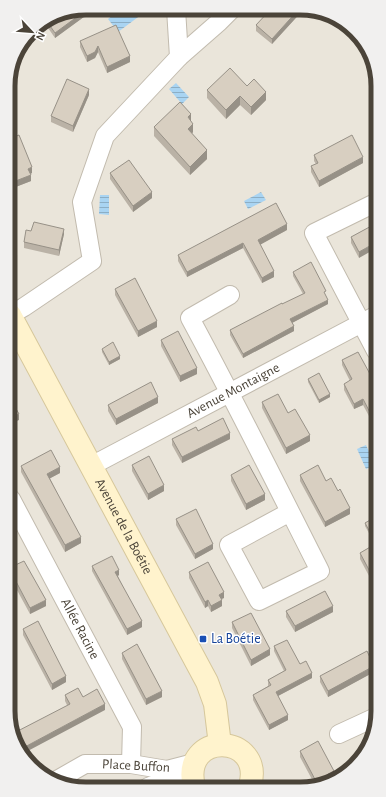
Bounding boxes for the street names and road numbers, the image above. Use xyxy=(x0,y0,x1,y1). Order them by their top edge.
street label: Avenue Montaigne xyxy=(185,361,282,421)
street label: Avenue de la Boétie xyxy=(92,476,155,577)
street label: Allée Racine xyxy=(58,596,102,662)
street label: Place Buffon xyxy=(102,757,170,775)

